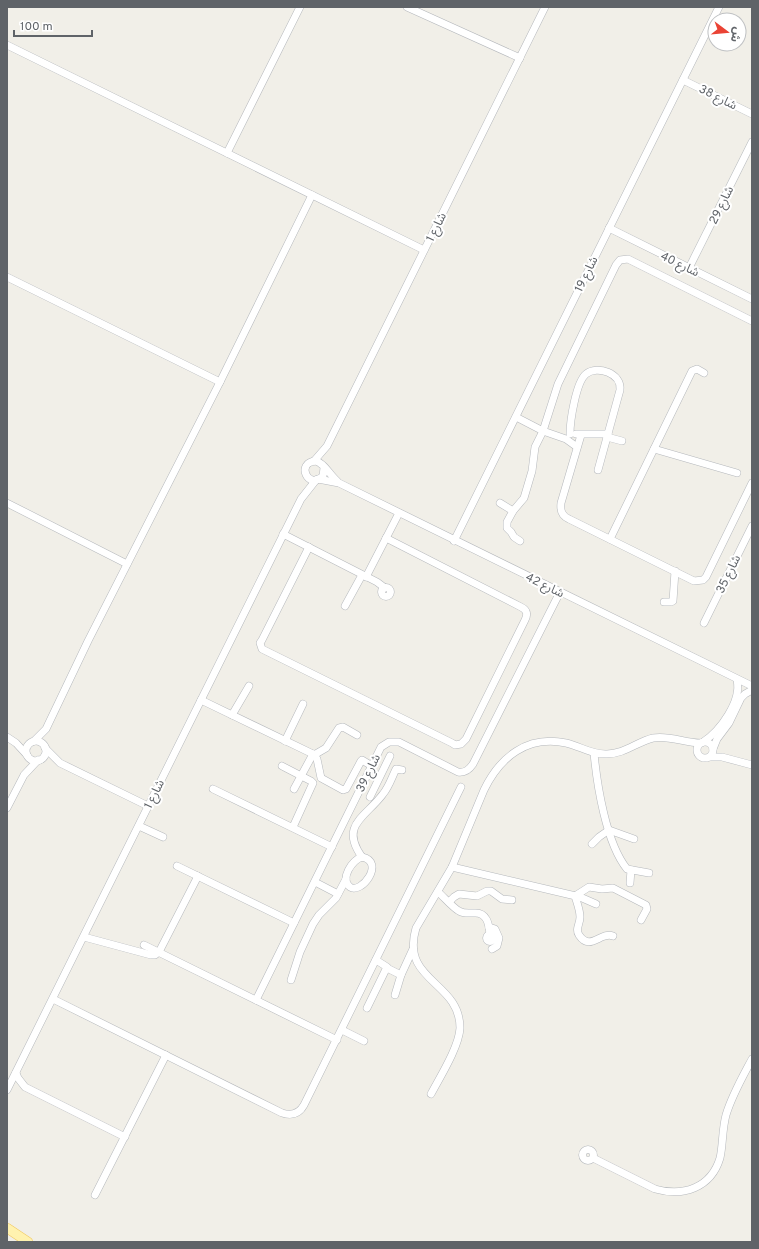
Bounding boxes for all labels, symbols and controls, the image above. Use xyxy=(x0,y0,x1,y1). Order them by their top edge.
scale bar xyxy=(14,12,92,38)
north arrow xyxy=(707,12,747,52)
text: 100 m xyxy=(20,19,53,35)
text: ش xyxy=(727,25,744,44)
street label: شارع 38 xyxy=(696,82,739,114)
street label: شارع 29 xyxy=(706,184,738,227)
street label: شارع 1 xyxy=(423,210,451,245)
street label: شارع 40 xyxy=(657,249,702,281)
street label: شارع 19 xyxy=(571,254,602,295)
street label: شارع 35 xyxy=(713,553,745,596)
street label: شارع 42 xyxy=(523,570,567,602)
street label: شارع 39 xyxy=(353,752,385,795)
street label: شارع 1 xyxy=(141,777,169,812)

